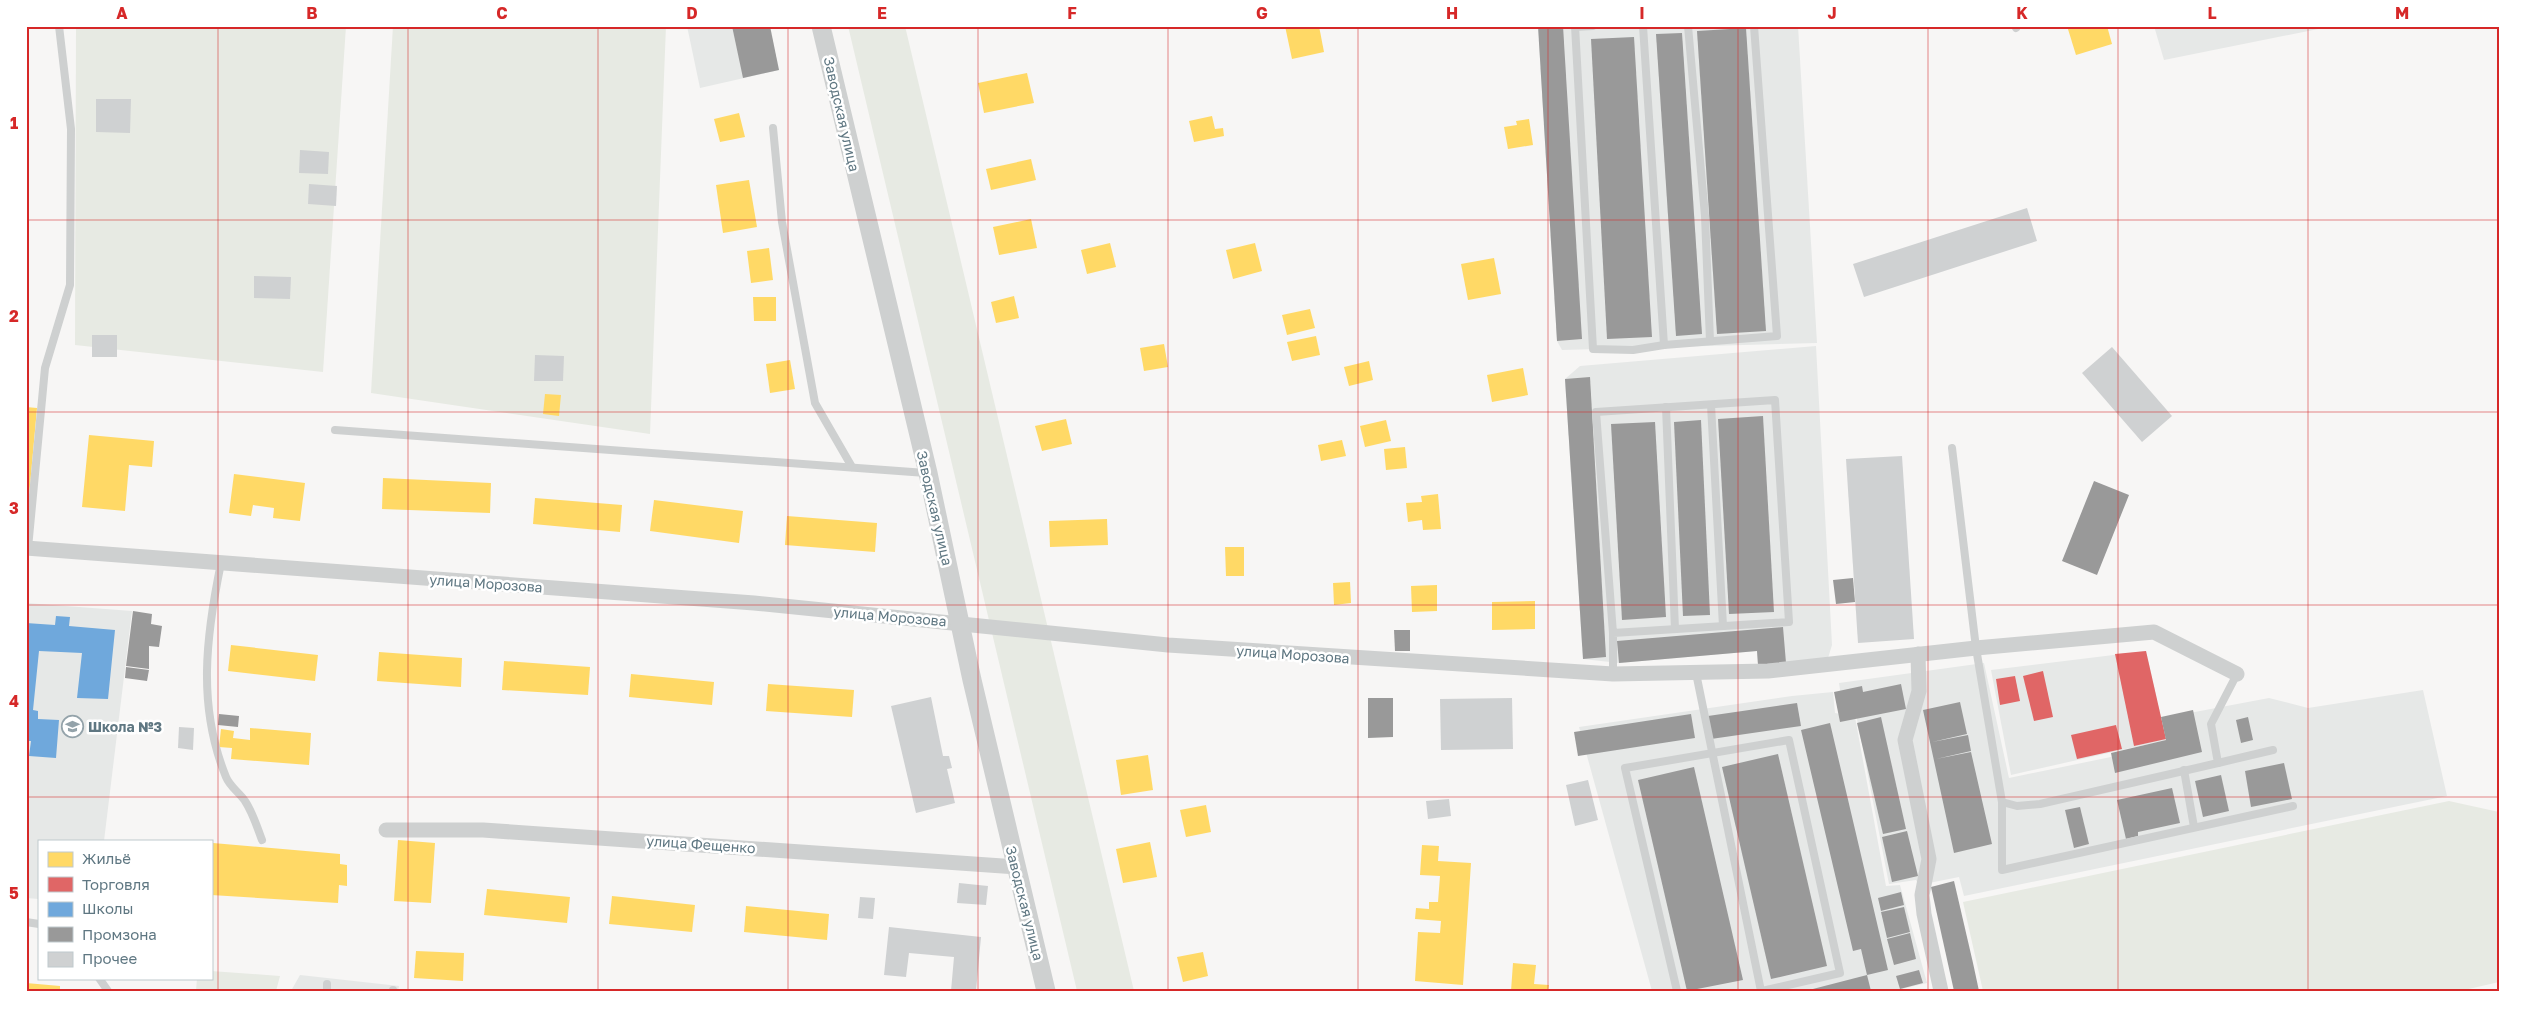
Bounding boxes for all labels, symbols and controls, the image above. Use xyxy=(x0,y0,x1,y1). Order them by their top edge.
text: A xyxy=(116,3,128,23)
text: B xyxy=(306,3,318,23)
text: C xyxy=(496,3,508,23)
text: D xyxy=(686,3,698,23)
text: E xyxy=(877,3,887,23)
text: F xyxy=(1067,3,1077,23)
text: G xyxy=(1256,3,1268,23)
text: H xyxy=(1446,3,1458,23)
text: I xyxy=(1639,3,1645,23)
text: J xyxy=(1827,3,1837,23)
text: K xyxy=(2016,3,2028,23)
text: L xyxy=(2207,3,2217,23)
text: M xyxy=(2395,3,2409,23)
street label: Заводская улица xyxy=(821,55,863,173)
text: 1 xyxy=(10,113,18,133)
text: 2 xyxy=(9,306,19,326)
street label: Заводская улица xyxy=(914,449,956,567)
text: 3 xyxy=(9,498,19,518)
street label: улица Морозова xyxy=(429,571,543,595)
street label: улица Морозова xyxy=(833,603,947,629)
street label: улица Морозова xyxy=(1236,642,1350,666)
text: 4 xyxy=(9,691,19,711)
school or university icon: Школа №3 xyxy=(60,714,84,738)
place label: Школа №3 xyxy=(88,718,162,735)
street label: улица Фещенко xyxy=(646,832,756,856)
legend xyxy=(38,840,212,980)
street label: Заводская улица xyxy=(1003,844,1047,962)
text: Жильё xyxy=(82,849,131,867)
text: Торговля xyxy=(82,875,150,893)
text: 5 xyxy=(9,883,19,903)
text: Школы xyxy=(82,899,133,917)
text: Промзона xyxy=(82,925,157,943)
text: Прочее xyxy=(82,949,138,967)

